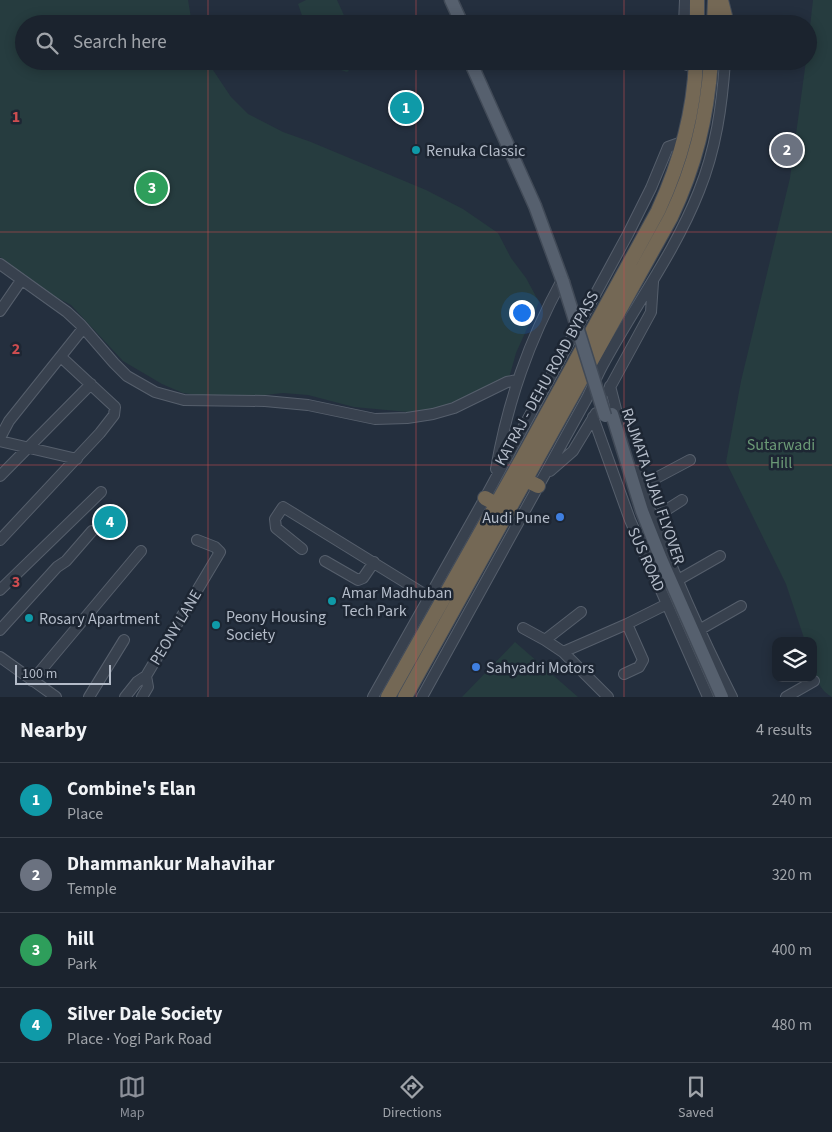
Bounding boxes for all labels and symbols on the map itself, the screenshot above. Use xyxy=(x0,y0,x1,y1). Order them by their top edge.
pin: 1 xyxy=(390,89,422,127)
text: 1 xyxy=(12,106,20,128)
pin: 2 xyxy=(771,131,803,169)
place label: Renuka Classic xyxy=(426,140,525,162)
marker: Renuka Classic xyxy=(410,144,422,156)
pin: 3 xyxy=(136,169,168,207)
street label: KATRAJ - DEHU ROAD BYPASS xyxy=(490,287,604,470)
your location xyxy=(509,300,535,326)
text: 2 xyxy=(12,338,20,360)
street label: RAJMATA JIJAU FLYOVER xyxy=(616,405,690,568)
park label: Sutarwadi Hill xyxy=(747,434,815,474)
pin: 4 xyxy=(94,503,126,541)
place label: Audi Pune xyxy=(482,507,550,529)
marker: Audi Pune xyxy=(554,511,566,523)
street label: SUS ROAD xyxy=(622,524,670,595)
text: 3 xyxy=(12,571,20,593)
place label: Amar Madhuban Tech Park xyxy=(342,582,452,622)
street label: PEONY LANE xyxy=(145,586,207,669)
marker: Amar Madhuban Tech Park xyxy=(326,595,338,607)
place label: Peony Housing Society xyxy=(226,606,326,646)
place label: Rosary Apartment xyxy=(39,608,160,630)
marker: Rosary Apartment xyxy=(23,612,35,624)
marker: Peony Housing Society xyxy=(210,619,222,631)
place label: Sahyadri Motors xyxy=(486,657,594,679)
marker: Sahyadri Motors xyxy=(470,661,482,673)
scale bar xyxy=(15,662,111,685)

